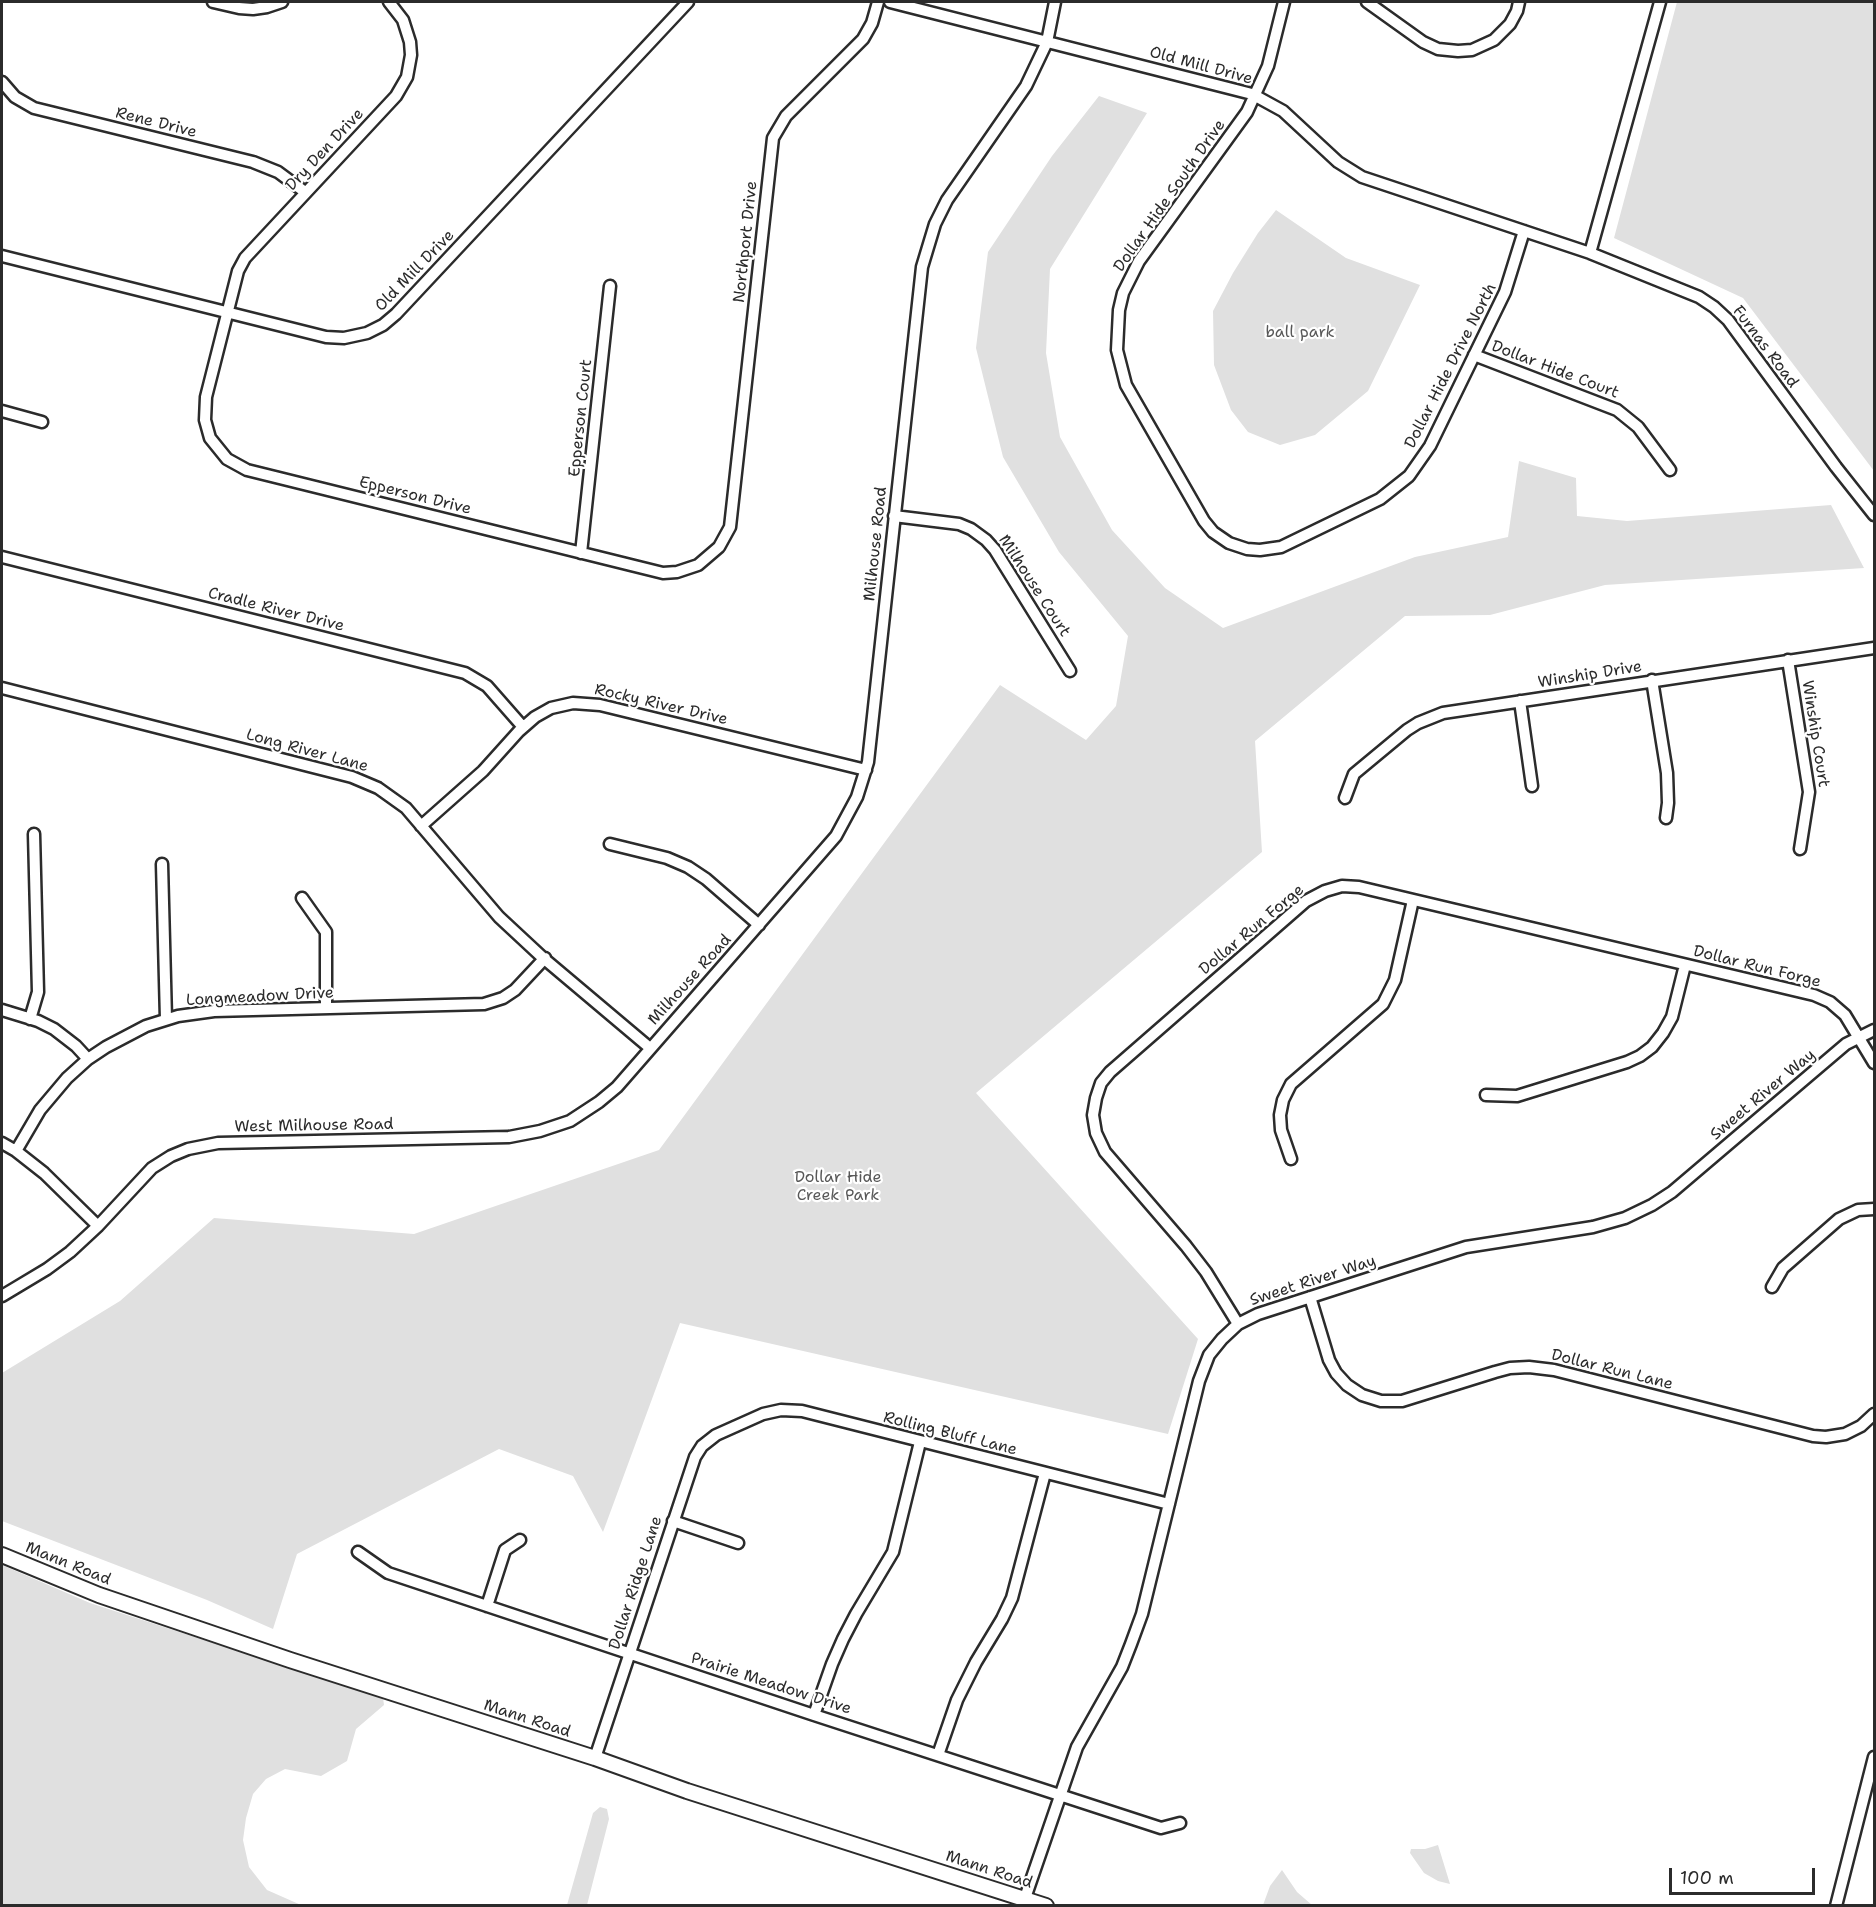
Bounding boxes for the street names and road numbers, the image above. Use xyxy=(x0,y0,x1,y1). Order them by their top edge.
street label: Old Mill Drive xyxy=(1147,43,1255,89)
street label: Rene Drive xyxy=(113,104,199,142)
street label: Dry Den Drive xyxy=(282,105,368,195)
street label: Dollar Hide South Drive xyxy=(1110,116,1230,276)
street label: Northport Drive xyxy=(730,180,762,304)
street label: Old Mill Drive xyxy=(371,226,459,316)
street label: Dollar Hide Drive North xyxy=(1401,280,1501,452)
street label: Furnas Road xyxy=(1728,302,1802,392)
street label: Dollar Hide Court xyxy=(1489,337,1621,403)
street label: Epperson Court xyxy=(565,358,597,478)
street label: Epperson Drive xyxy=(357,473,473,519)
street label: Milhouse Road xyxy=(860,486,892,602)
street label: Milhouse Court xyxy=(994,531,1074,641)
street label: Cradle River Drive xyxy=(206,584,346,636)
street label: Winship Drive xyxy=(1537,657,1643,693)
street label: Winship Court xyxy=(1797,679,1833,789)
street label: Rocky River Drive xyxy=(592,680,730,730)
street label: Long River Lane xyxy=(244,725,370,777)
street label: Dollar Run Forge xyxy=(1196,881,1308,979)
street label: Milhouse Road xyxy=(644,931,736,1029)
street label: Dollar Run Forge xyxy=(1691,942,1823,992)
street label: Longmeadow Drive xyxy=(186,984,334,1010)
street label: Sweet River Way xyxy=(1707,1045,1819,1145)
street label: West Milhouse Road xyxy=(234,1115,394,1137)
street label: Sweet River Way xyxy=(1248,1252,1378,1310)
street label: Dollar Run Lane xyxy=(1549,1346,1675,1394)
street label: Rolling Bluff Lane xyxy=(881,1408,1019,1460)
street label: Dollar Ridge Lane xyxy=(605,1514,667,1652)
street label: Mann Road xyxy=(22,1538,114,1590)
street label: Prairie Meadow Drive xyxy=(688,1649,854,1719)
street label: Mann Road xyxy=(481,1696,573,1742)
street label: Mann Road xyxy=(943,1847,1035,1893)

